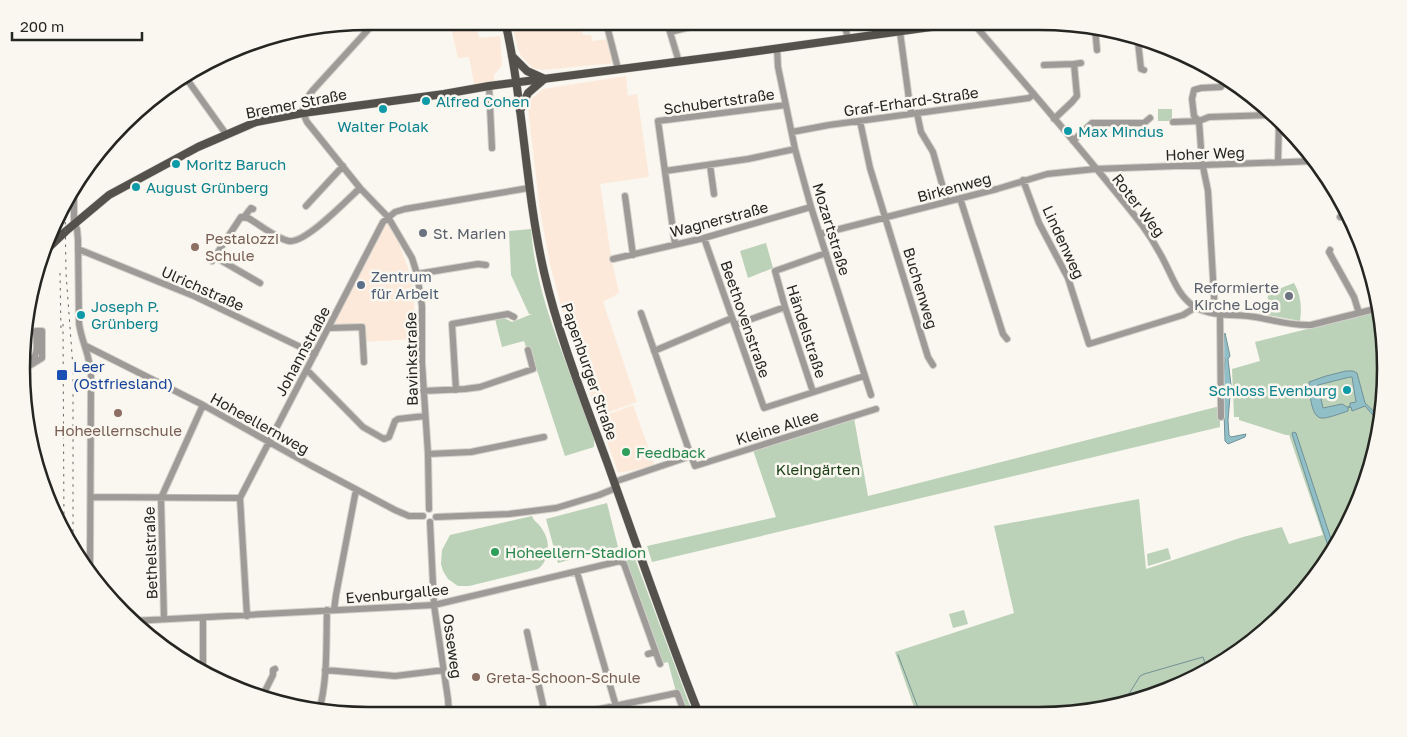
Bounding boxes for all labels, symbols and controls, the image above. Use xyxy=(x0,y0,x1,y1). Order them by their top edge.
scale bar xyxy=(12,10,142,42)
text: 200 m xyxy=(20,17,64,35)
street label: Graf-Erhard-Straße xyxy=(842,83,980,119)
street label: Bremer Straße xyxy=(244,84,349,122)
street label: Schubertstraße xyxy=(662,84,776,118)
place label: Alfred Cohen xyxy=(436,92,529,110)
marker: Alfred Cohen xyxy=(420,95,432,107)
marker: Walter Polak xyxy=(377,103,389,115)
place label: Walter Polak xyxy=(337,117,429,135)
place label: Max Mindus xyxy=(1078,122,1164,140)
marker: Max Mindus xyxy=(1062,125,1074,137)
street label: Hoher Weg xyxy=(1165,143,1245,163)
place label: Moritz Baruch xyxy=(186,155,286,173)
marker: Moritz Baruch xyxy=(170,158,182,170)
street label: Birkenweg xyxy=(915,168,993,206)
street label: Roter Weg xyxy=(1109,170,1169,240)
place label: August Grünberg xyxy=(146,178,268,196)
marker: August Grünberg xyxy=(130,181,142,193)
street label: Mozartstraße xyxy=(809,181,855,278)
street label: Wagnerstraße xyxy=(668,197,770,241)
street label: Lindenweg xyxy=(1039,203,1089,281)
place label: St. Marien xyxy=(433,224,506,242)
marker: St. Marien xyxy=(417,227,429,239)
place label: Pestalozzi Schule xyxy=(205,229,279,264)
marker: Pestalozzi Schule xyxy=(189,241,201,253)
street label: Buchenweg xyxy=(900,245,942,331)
street label: Beethovenstraße xyxy=(717,258,775,380)
street label: Ulrichstraße xyxy=(159,262,247,314)
place label: Zentrum für Arbeit xyxy=(371,267,439,302)
place label: Reformierte Kirche Loga xyxy=(1193,278,1279,313)
marker: Zentrum für Arbeit xyxy=(355,279,367,291)
street label: Händelstraße xyxy=(783,282,831,380)
marker: Reformierte Kirche Loga xyxy=(1283,290,1295,302)
place label: Joseph P. Grünberg xyxy=(91,297,159,332)
street label: Papenburger Straße xyxy=(558,300,622,442)
street label: Johannstraße xyxy=(271,303,333,399)
marker: Joseph P. Grünberg xyxy=(75,309,87,321)
street label: Bavinkstraße xyxy=(401,312,421,406)
place label: Leer (Ostfriesland) xyxy=(73,357,173,392)
marker: Leer (Ostfriesland) xyxy=(55,368,69,382)
place label: Schloss Evenburg xyxy=(1208,381,1337,399)
marker: Schloss Evenburg xyxy=(1341,384,1353,396)
street label: Hoheellernweg xyxy=(208,388,312,458)
street label: Kleine Allee xyxy=(733,406,821,448)
marker: Hoheellernschule xyxy=(112,407,124,419)
place label: Hoheellernschule xyxy=(54,421,182,439)
place label: Feedback xyxy=(636,443,706,461)
marker: Feedback xyxy=(620,446,632,458)
park label: Kleingärten xyxy=(776,460,860,478)
street label: Bethelstraße xyxy=(139,506,161,600)
place label: Hoheellern-Stadion xyxy=(505,543,646,561)
marker: Hoheellern-Stadion xyxy=(489,546,501,558)
street label: Evenburgallee xyxy=(345,579,450,606)
street label: Osseweg xyxy=(440,612,466,680)
place label: Greta-Schoon-Schule xyxy=(486,668,641,686)
marker: Greta-Schoon-Schule xyxy=(470,671,482,683)

